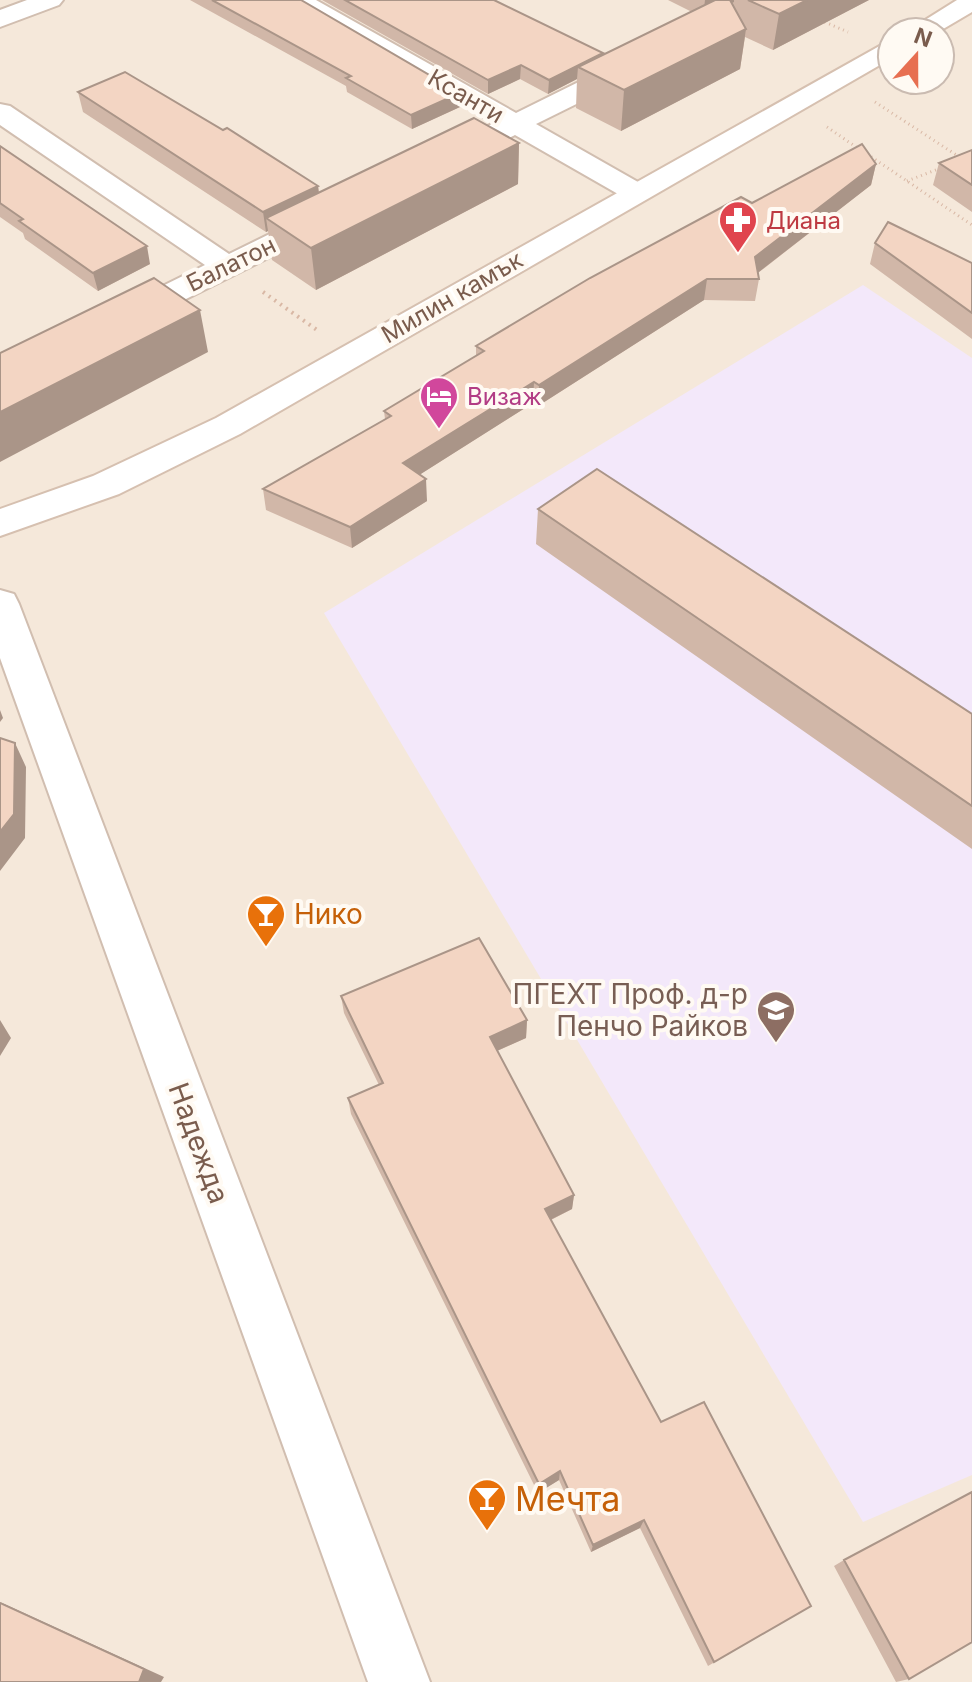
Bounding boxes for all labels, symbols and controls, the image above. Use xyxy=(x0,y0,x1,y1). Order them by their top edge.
north arrow xyxy=(876,16,956,96)
text: N xyxy=(911,22,936,52)
street label: Ксанти xyxy=(423,63,509,129)
pharmacy icon: Диана xyxy=(717,199,759,254)
place label: Диана xyxy=(766,206,841,235)
street label: Балатон xyxy=(182,230,280,298)
street label: Милин камък xyxy=(376,245,528,349)
hotel icon: Визаж xyxy=(418,375,460,430)
place label: Визаж xyxy=(467,382,542,411)
bar icon: Нико xyxy=(245,893,287,948)
place label: Нико xyxy=(294,897,363,931)
place label: ПГЕХТ Проф. д-р Пенчо Райков xyxy=(513,977,748,1043)
school or university icon: ПГЕХТ Проф. д-р Пенчо Райков xyxy=(755,989,797,1044)
street label: Надежда xyxy=(162,1078,236,1208)
bar icon: Мечта xyxy=(466,1477,508,1532)
place label: Мечта xyxy=(515,1478,620,1519)

